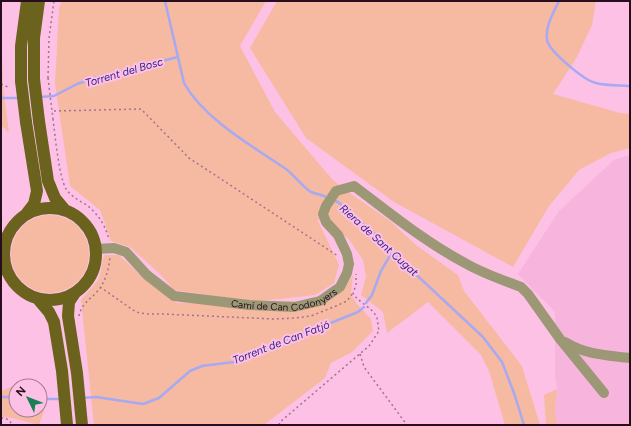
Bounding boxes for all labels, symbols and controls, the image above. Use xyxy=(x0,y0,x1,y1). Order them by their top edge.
water label: Torrent del Bosc xyxy=(84,55,165,90)
water label: Riera de Sant Cugat xyxy=(337,202,421,280)
street label: Camí de Can Codonyers xyxy=(230,285,340,315)
water label: Torrent de Can Fatjó xyxy=(231,318,332,367)
north arrow xyxy=(8,378,48,418)
text: N xyxy=(13,384,29,399)

